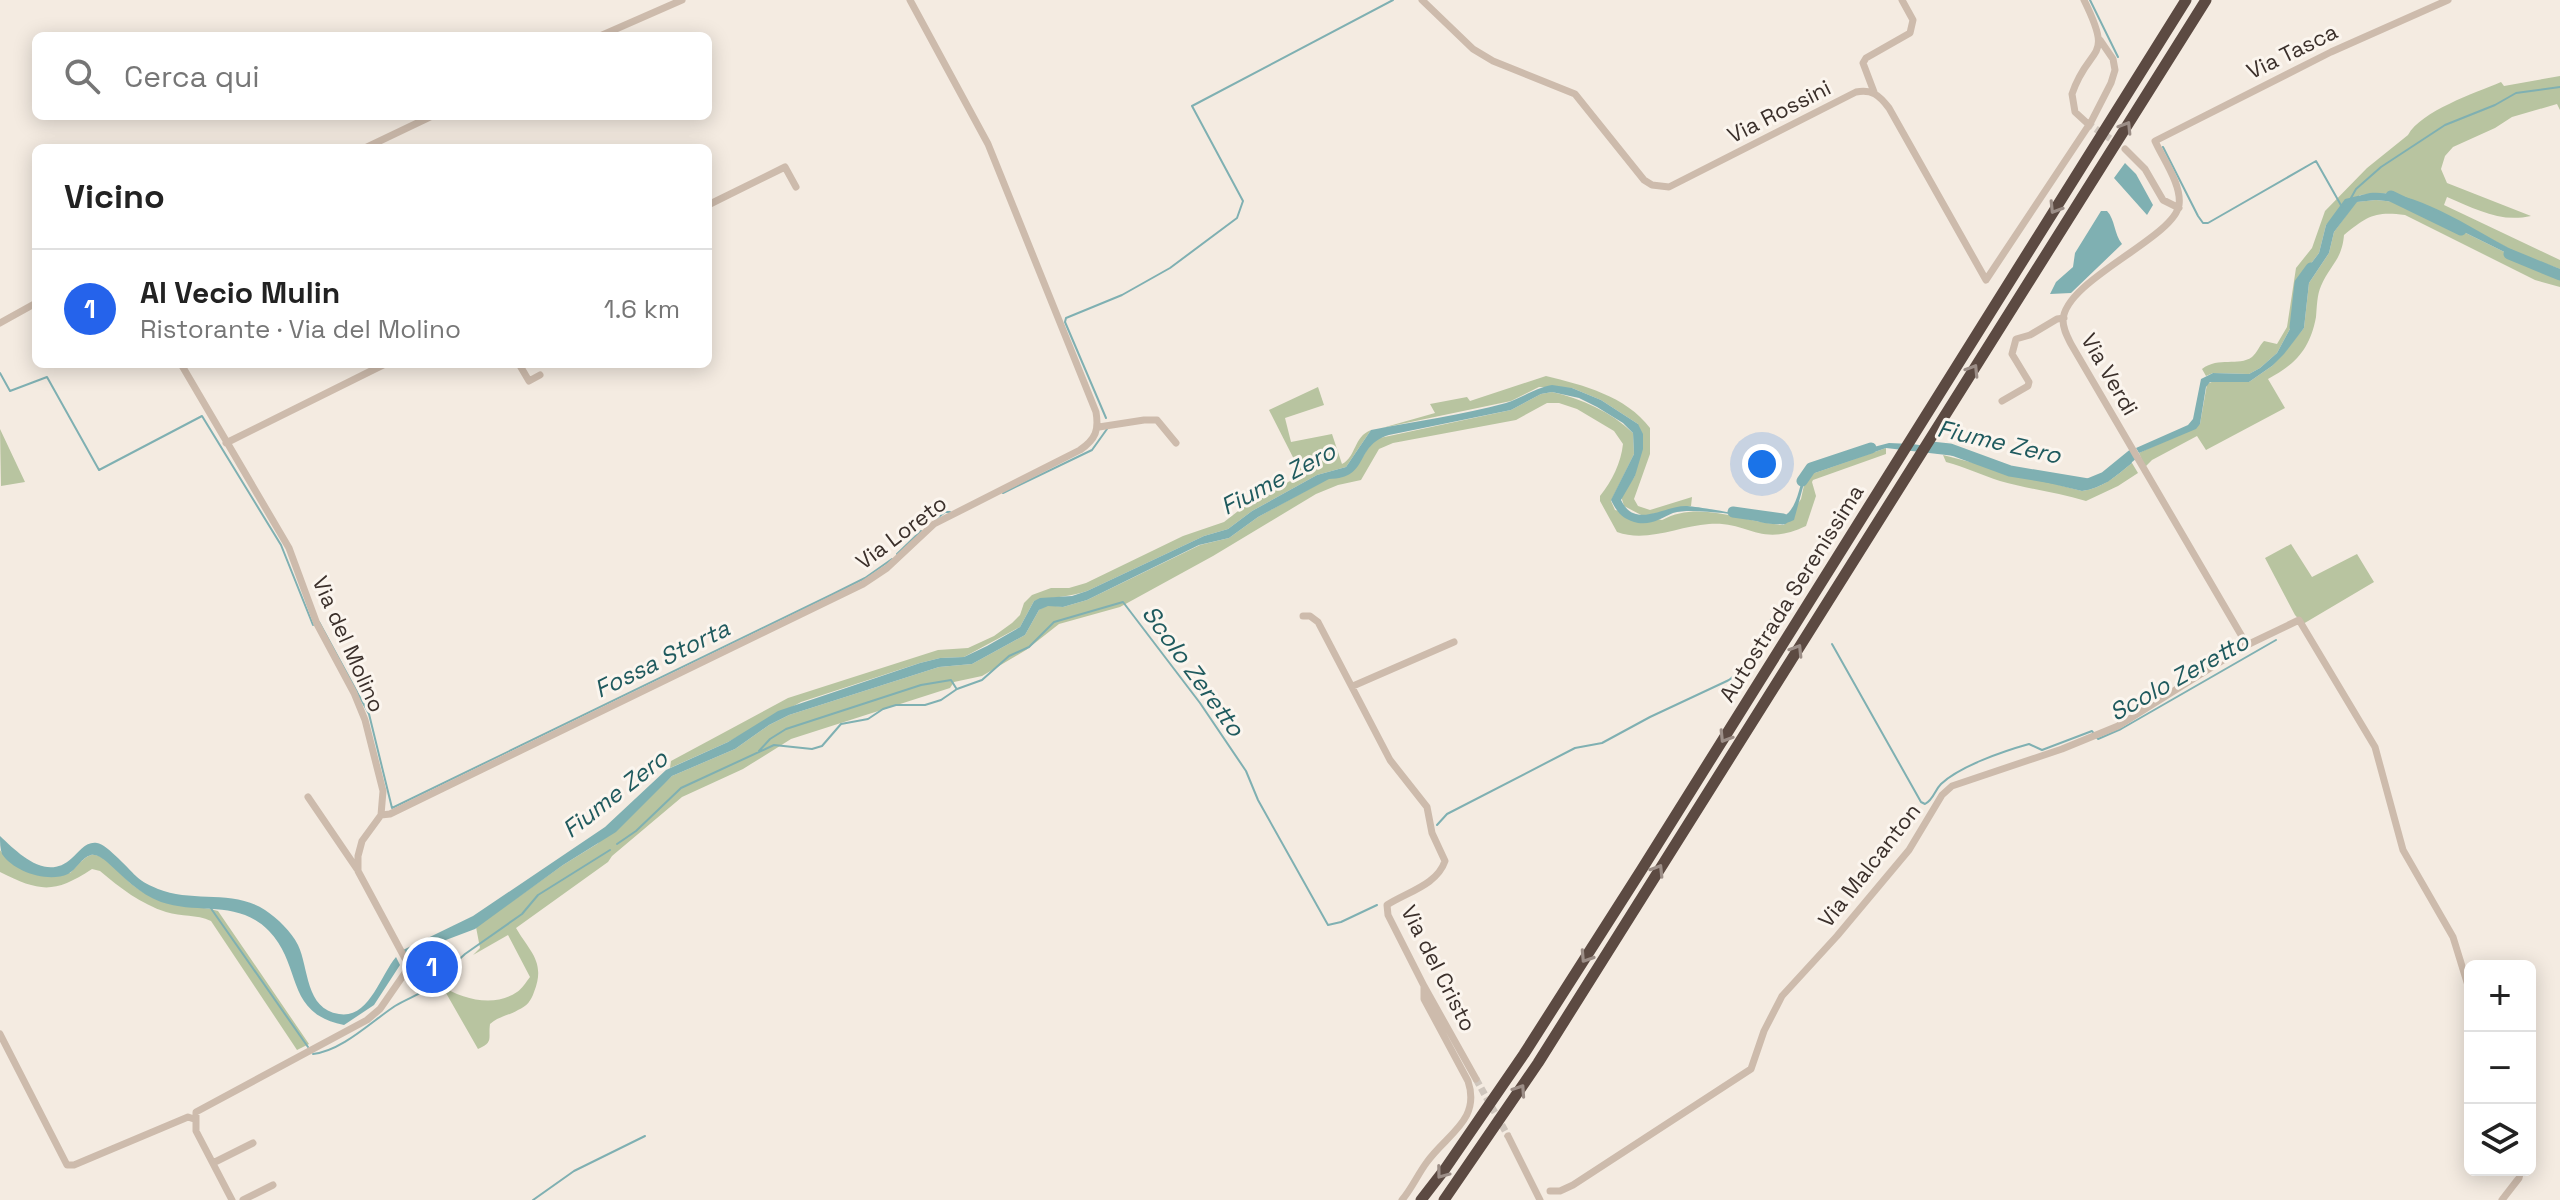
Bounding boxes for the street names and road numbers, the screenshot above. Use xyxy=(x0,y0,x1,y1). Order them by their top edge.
street label: Via Tasca xyxy=(2242,17,2342,85)
street label: Via Rossini xyxy=(1723,73,1835,149)
street label: Via Verdi xyxy=(2075,328,2145,420)
street label: Autostrada Serenissima xyxy=(1713,479,1870,707)
street label: Via Loreto xyxy=(850,489,952,575)
street label: Via del Molino xyxy=(307,572,391,716)
street label: Via Malcanton xyxy=(1812,797,1926,933)
street label: Via del Cristo xyxy=(1395,900,1483,1036)

